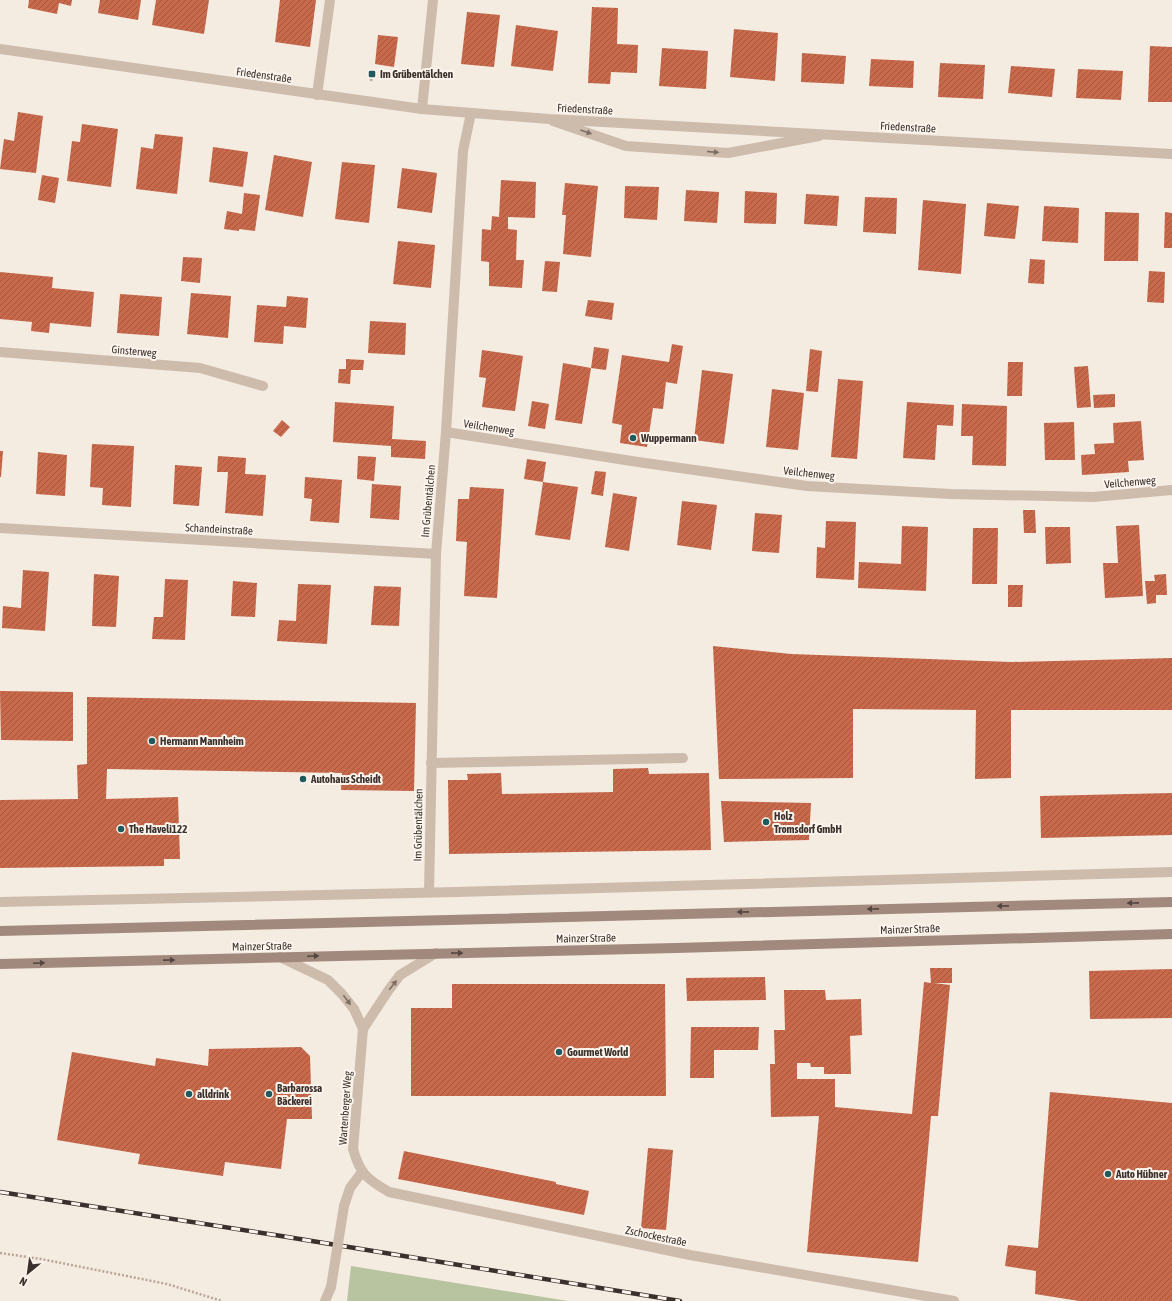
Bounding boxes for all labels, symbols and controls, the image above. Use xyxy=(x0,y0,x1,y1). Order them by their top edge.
street label: Friedenstraße xyxy=(236,65,292,85)
place label: Im Grübentälchen xyxy=(380,68,453,80)
marker: Im Grübentälchen xyxy=(367,69,377,79)
street label: Friedenstraße xyxy=(557,102,613,116)
street label: Friedenstraße xyxy=(880,120,936,134)
one-way arrow xyxy=(580,129,592,135)
one-way arrow xyxy=(707,148,719,155)
street label: Ginsterweg xyxy=(111,343,157,359)
street label: Veilchenweg xyxy=(463,417,516,437)
place label: Wuppermann xyxy=(640,432,697,444)
marker: Wuppermann xyxy=(628,433,638,443)
street label: Im Grübentälchen xyxy=(419,464,437,538)
street label: Veilchenweg xyxy=(783,464,835,482)
street label: Veilchenweg xyxy=(1104,474,1156,490)
street label: Schandeinstraße xyxy=(185,521,253,537)
place label: Hermann Mannheim xyxy=(160,735,244,747)
marker: Hermann Mannheim xyxy=(147,736,157,746)
place label: Autohaus Scheidt xyxy=(310,773,382,785)
marker: Autohaus Scheidt xyxy=(298,774,308,784)
street label: Im Grübentälchen xyxy=(411,788,425,862)
place label: Holz Tromsdorf GmbH xyxy=(774,810,842,835)
marker: Holz Tromsdorf GmbH xyxy=(761,817,771,827)
place label: The Haveli122 xyxy=(129,823,187,835)
marker: The Haveli122 xyxy=(116,824,126,834)
one-way arrow xyxy=(1127,900,1139,907)
one-way arrow xyxy=(997,903,1009,910)
one-way arrow xyxy=(867,906,879,913)
one-way arrow xyxy=(737,909,749,916)
street label: Mainzer Straße xyxy=(880,922,940,936)
street label: Mainzer Straße xyxy=(556,931,616,945)
street label: Mainzer Straße xyxy=(232,939,292,953)
one-way arrow xyxy=(451,949,463,956)
one-way arrow xyxy=(307,953,319,960)
one-way arrow xyxy=(163,957,176,963)
one-way arrow xyxy=(33,960,46,966)
one-way arrow xyxy=(388,979,397,990)
one-way arrow xyxy=(343,995,352,1006)
place label: Gourmet World xyxy=(567,1046,628,1058)
marker: Gourmet World xyxy=(554,1047,564,1057)
street label: Wartenberger Weg xyxy=(336,1070,354,1145)
place label: Barbarossa Bäckerei xyxy=(277,1082,322,1107)
place label: alldrink xyxy=(197,1088,229,1100)
marker: alldrink xyxy=(184,1089,194,1099)
marker: Barbarossa Bäckerei xyxy=(264,1089,274,1099)
place label: Auto Hübner xyxy=(1115,1168,1168,1180)
marker: Auto Hübner xyxy=(1103,1169,1113,1179)
street label: Zschockestraße xyxy=(624,1224,688,1248)
north arrow xyxy=(8,1253,48,1293)
text: N xyxy=(17,1275,29,1289)

